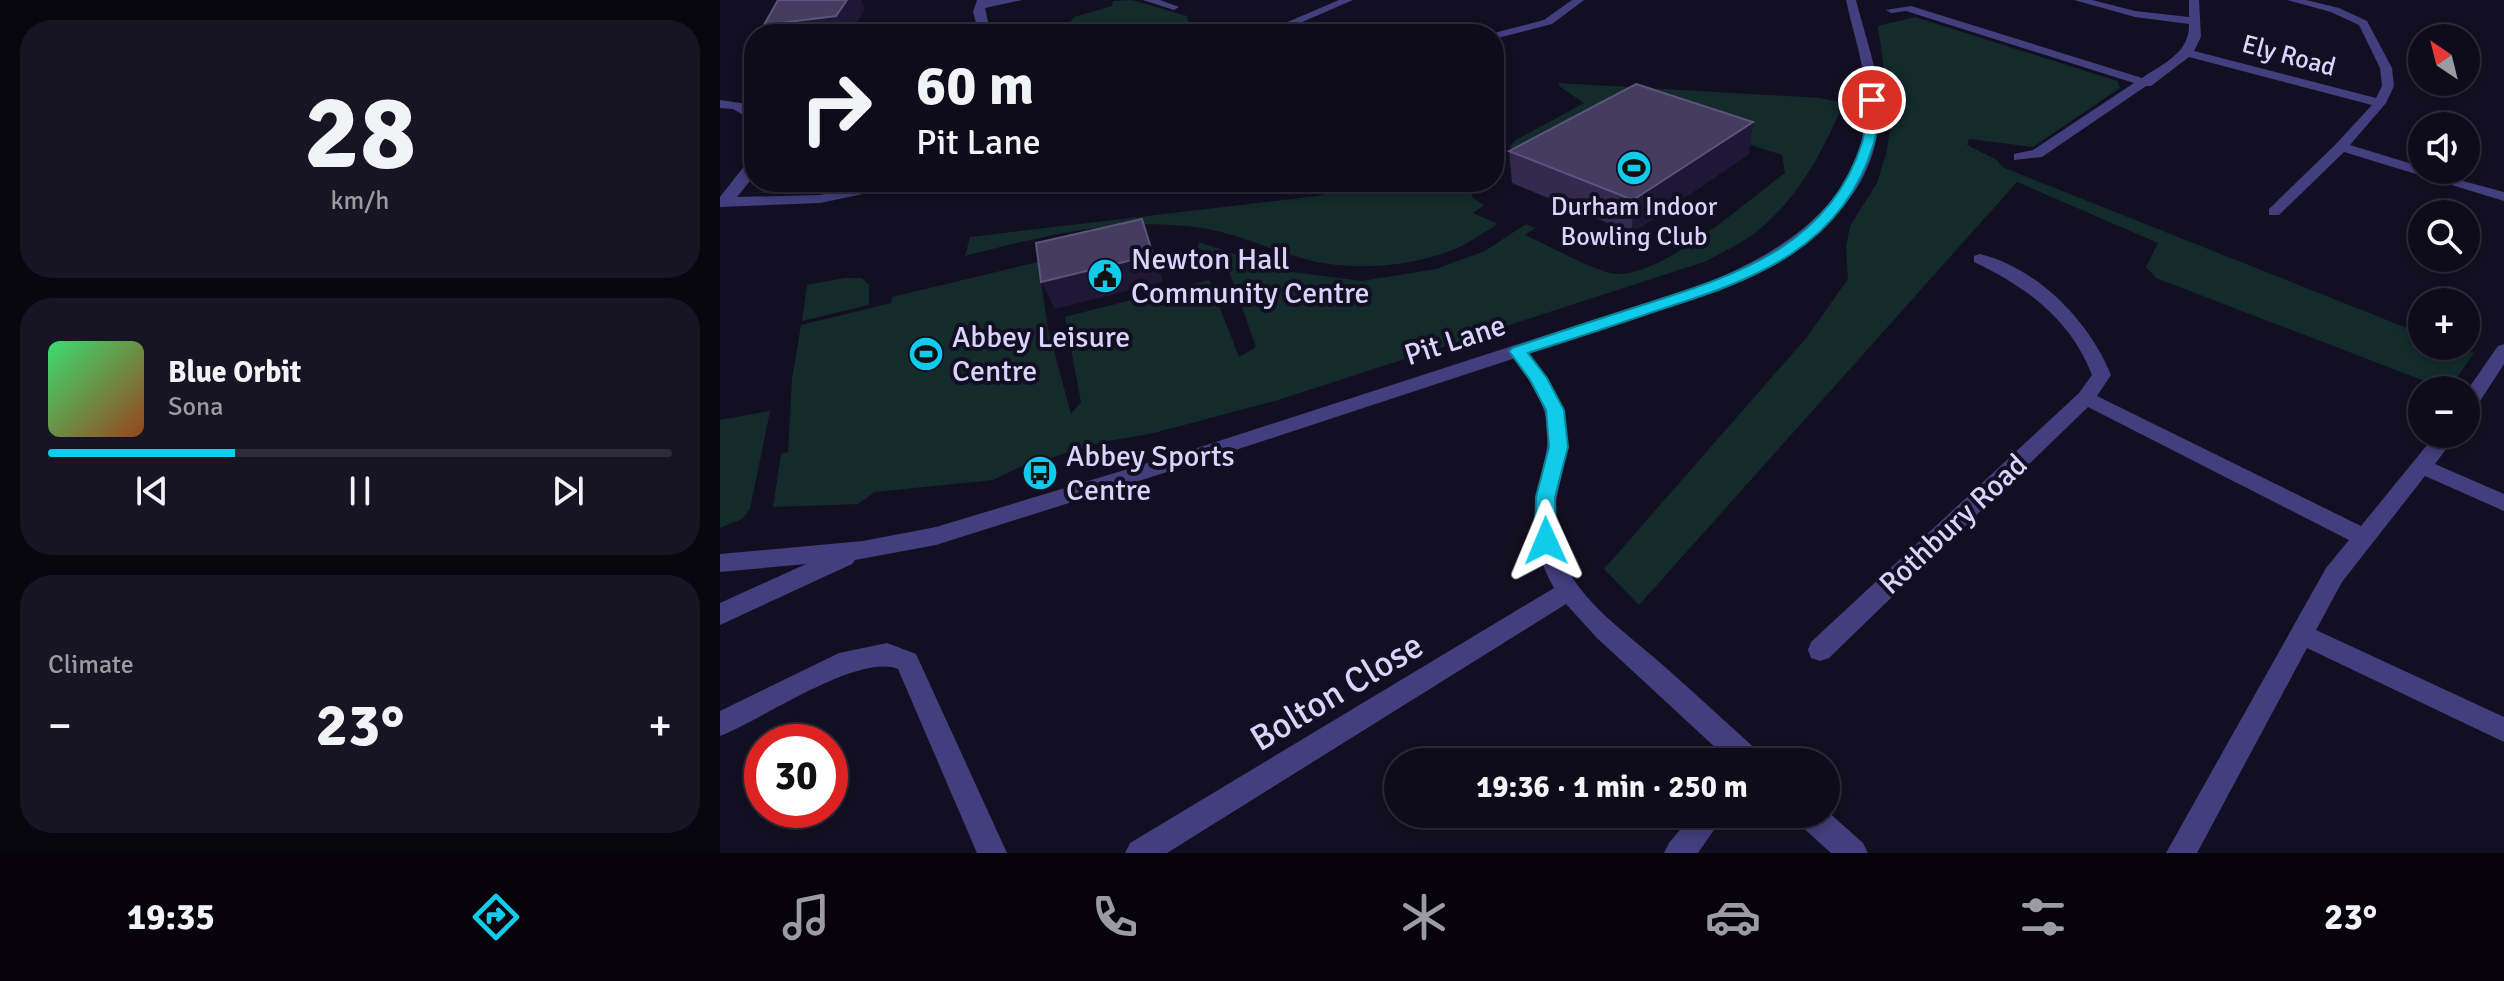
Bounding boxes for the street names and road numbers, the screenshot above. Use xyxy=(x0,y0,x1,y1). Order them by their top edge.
street label: Ely Road xyxy=(2238,28,2339,84)
street label: Pit Lane xyxy=(1400,307,1510,374)
street label: Rothbury Road xyxy=(1872,446,2035,602)
street label: Bolton Close xyxy=(1242,623,1431,761)

